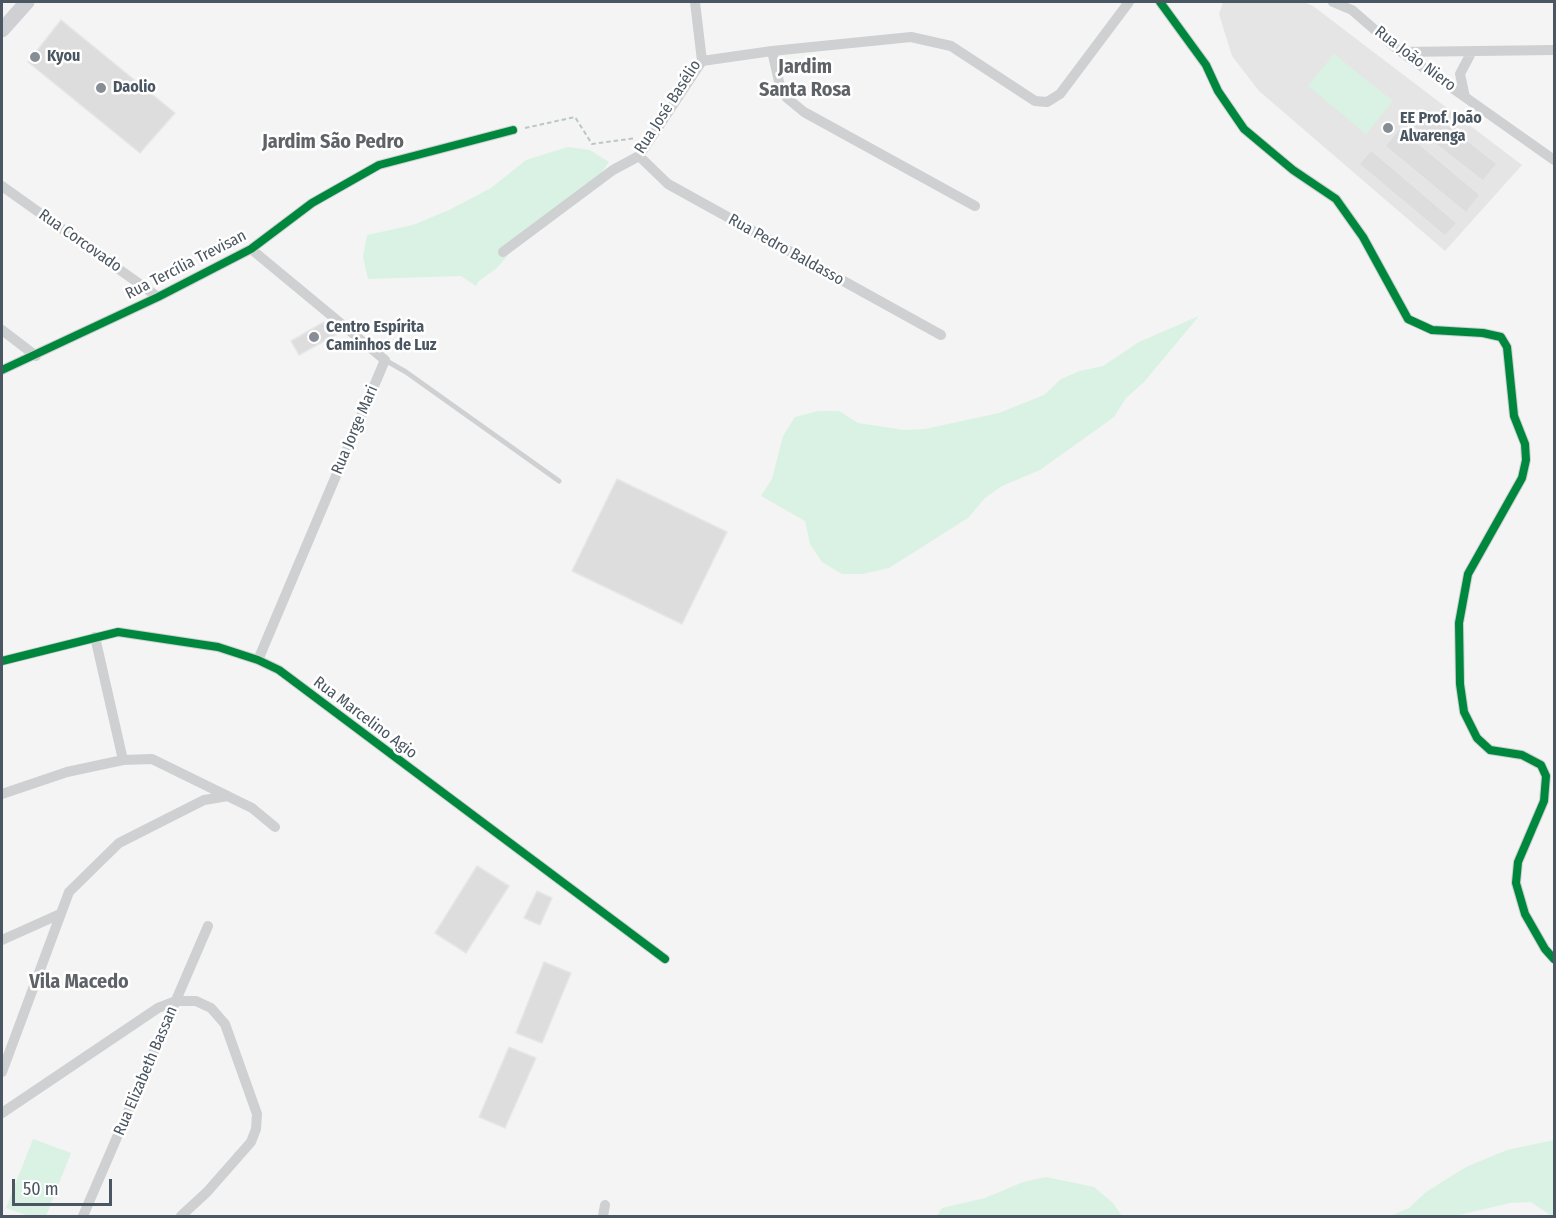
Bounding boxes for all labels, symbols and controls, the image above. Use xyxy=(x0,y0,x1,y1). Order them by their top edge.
street label: Rua João Niero xyxy=(1371,22,1459,96)
place label: Kyou xyxy=(47,47,80,67)
marker: Kyou xyxy=(28,50,42,64)
district label: Jardim Santa Rosa xyxy=(759,55,851,102)
street label: Rua José Basélio xyxy=(631,57,705,157)
place label: Daolio xyxy=(113,78,156,98)
marker: Daolio xyxy=(94,81,108,95)
place label: EE Prof. João Alvarenga xyxy=(1400,109,1482,147)
marker: EE Prof. João Alvarenga xyxy=(1381,121,1395,135)
district label: Jardim São Pedro xyxy=(262,130,404,154)
street label: Rua Corcovado xyxy=(35,205,125,277)
street label: Rua Pedro Baldasso xyxy=(725,210,847,290)
street label: Rua Tercília Trevisan xyxy=(122,226,250,304)
place label: Centro Espírita Caminhos de Luz xyxy=(326,318,437,356)
marker: Centro Espírita Caminhos de Luz xyxy=(307,330,321,344)
street label: Rua Jorge Mari xyxy=(328,383,382,477)
street label: Rua Marcelino Agio xyxy=(309,673,421,763)
district label: Vila Macedo xyxy=(29,970,129,994)
street label: Rua Elizabeth Bassan xyxy=(110,1004,182,1138)
scale bar xyxy=(15,1167,116,1205)
text: 50 m xyxy=(23,1178,59,1200)

